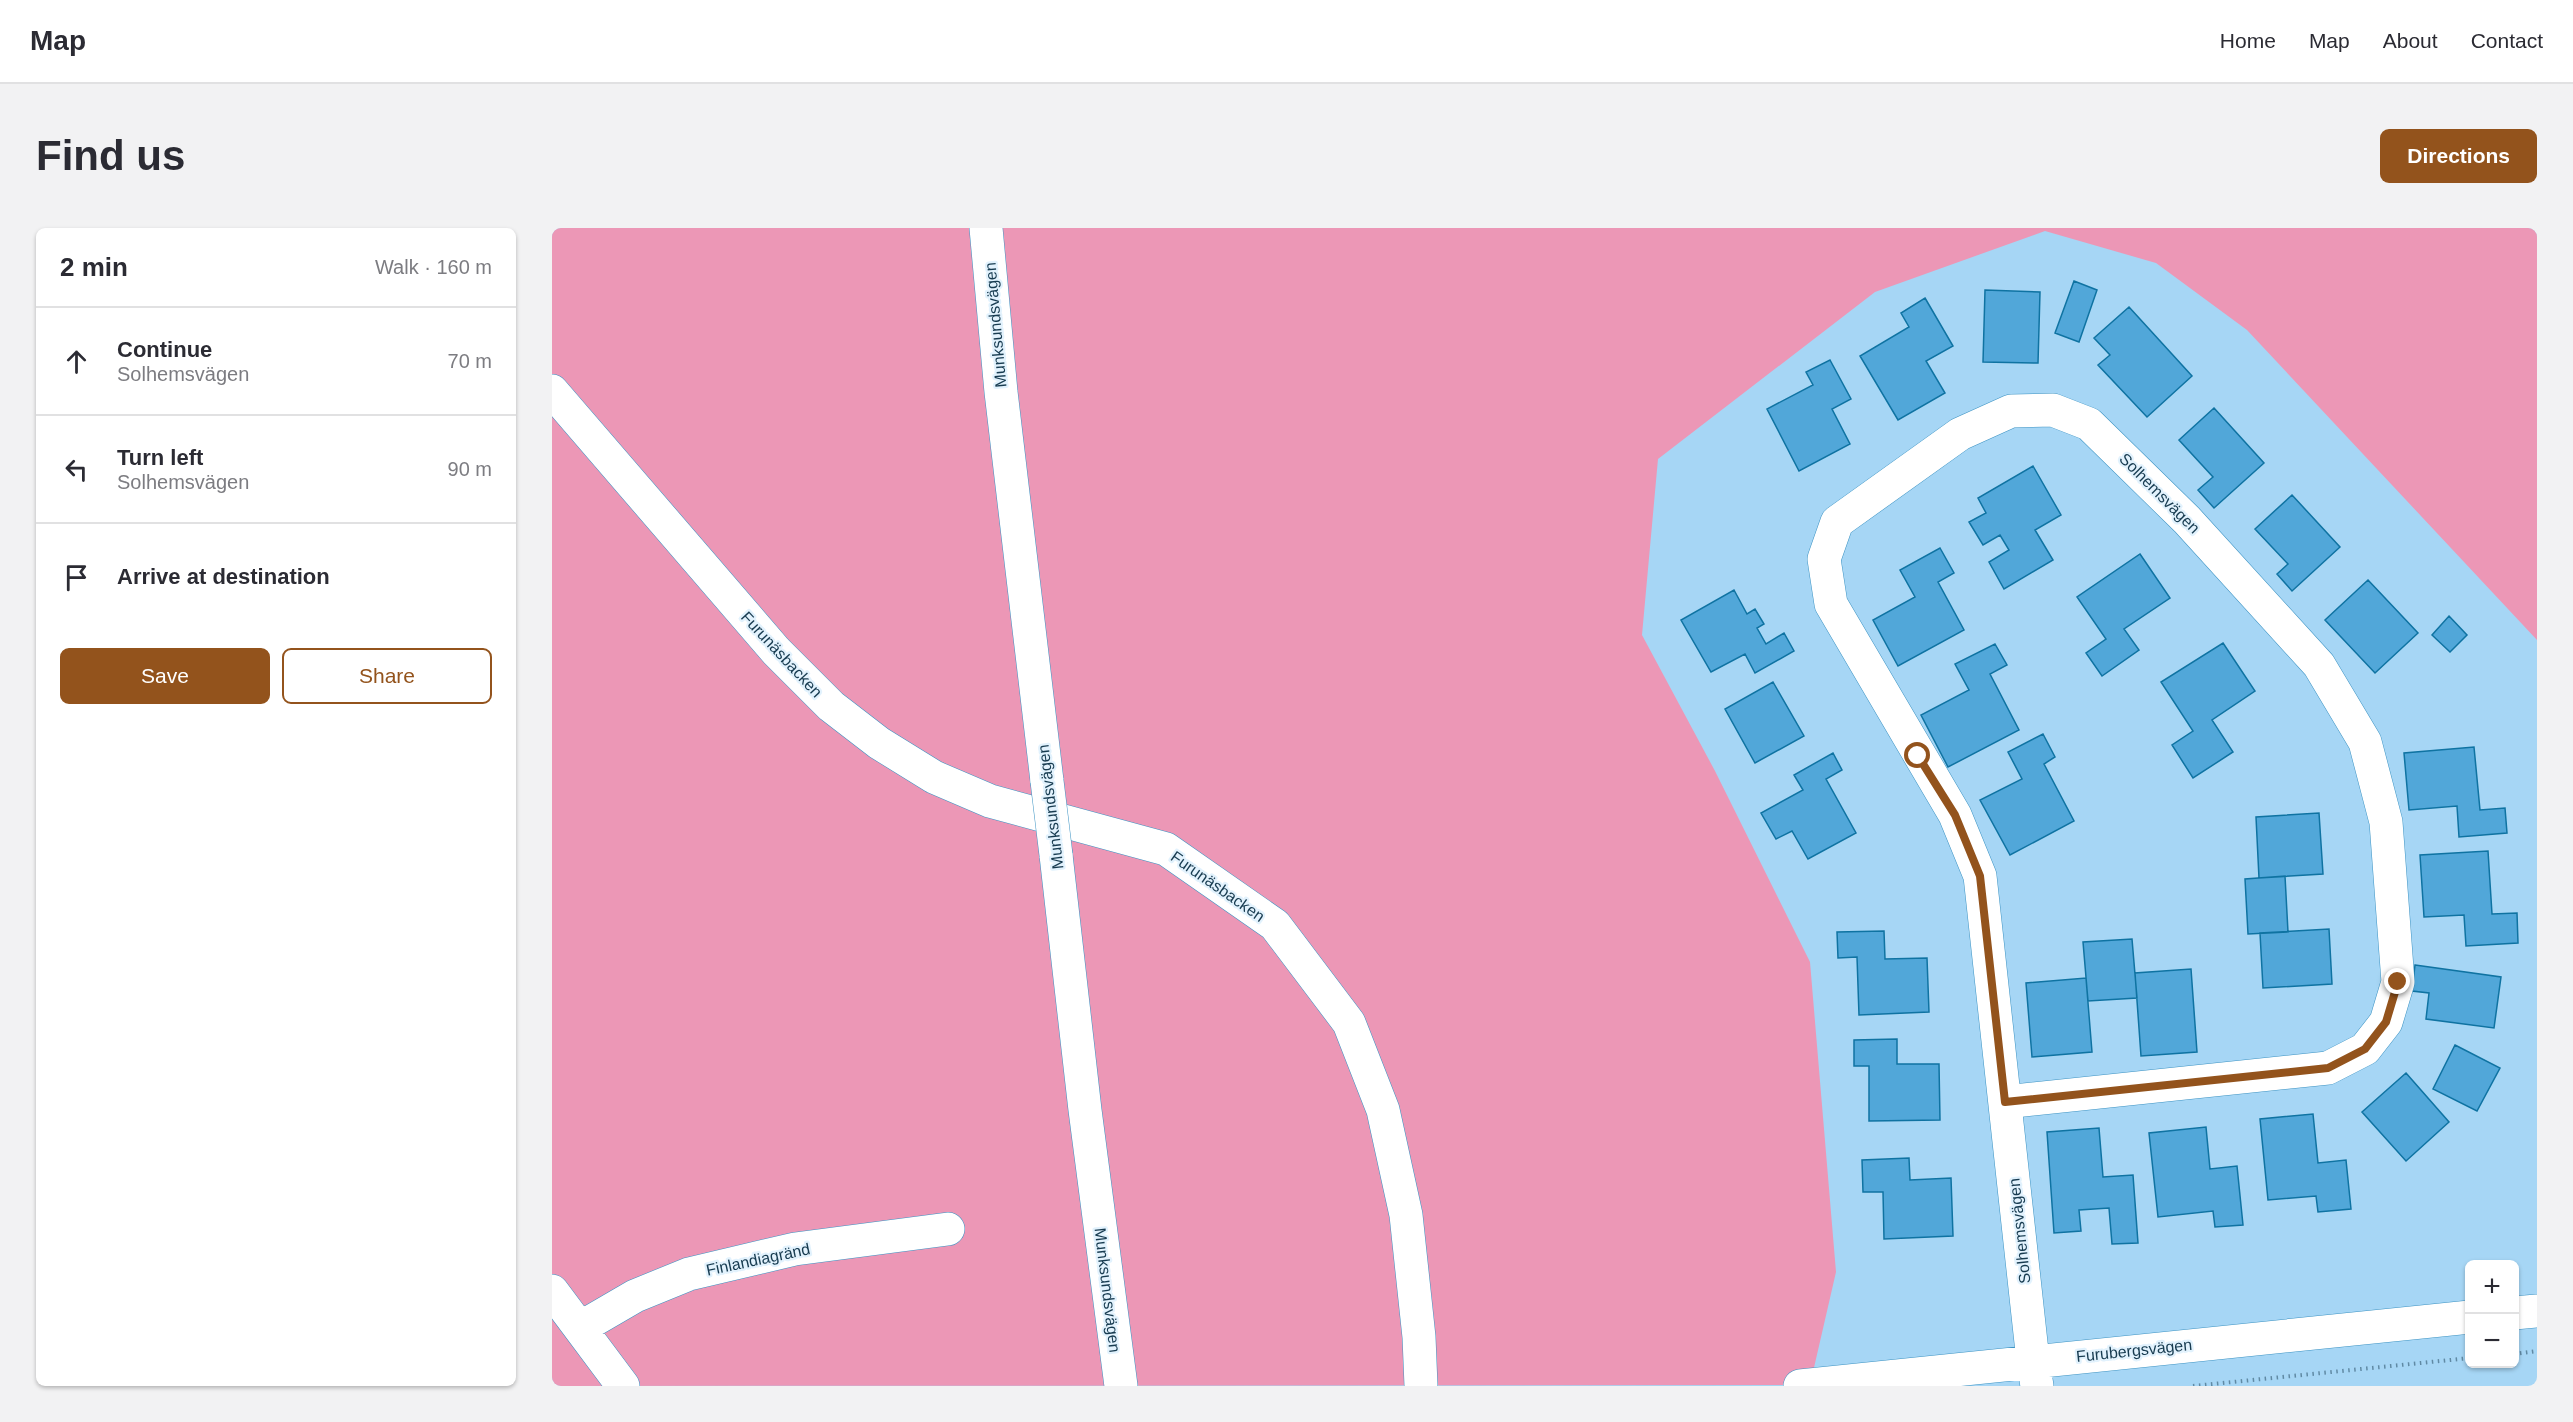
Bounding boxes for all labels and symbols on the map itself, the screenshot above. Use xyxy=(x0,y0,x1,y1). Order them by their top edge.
street label: Munksundsvägen xyxy=(982,262,1009,388)
street label: Solhemsvägen xyxy=(2116,450,2203,537)
street label: Furunäsbacken xyxy=(738,608,825,700)
route start xyxy=(1904,742,1930,768)
street label: Munksundsvägen xyxy=(1034,744,1067,870)
street label: Furunäsbacken xyxy=(1168,848,1268,925)
route end xyxy=(2384,968,2410,994)
street label: Solhemsvägen xyxy=(2006,1177,2033,1284)
street label: Munksundsvägen xyxy=(1091,1227,1124,1353)
street label: Finlandiagränd xyxy=(705,1240,812,1279)
street label: Furubergsvägen xyxy=(2075,1336,2193,1365)

